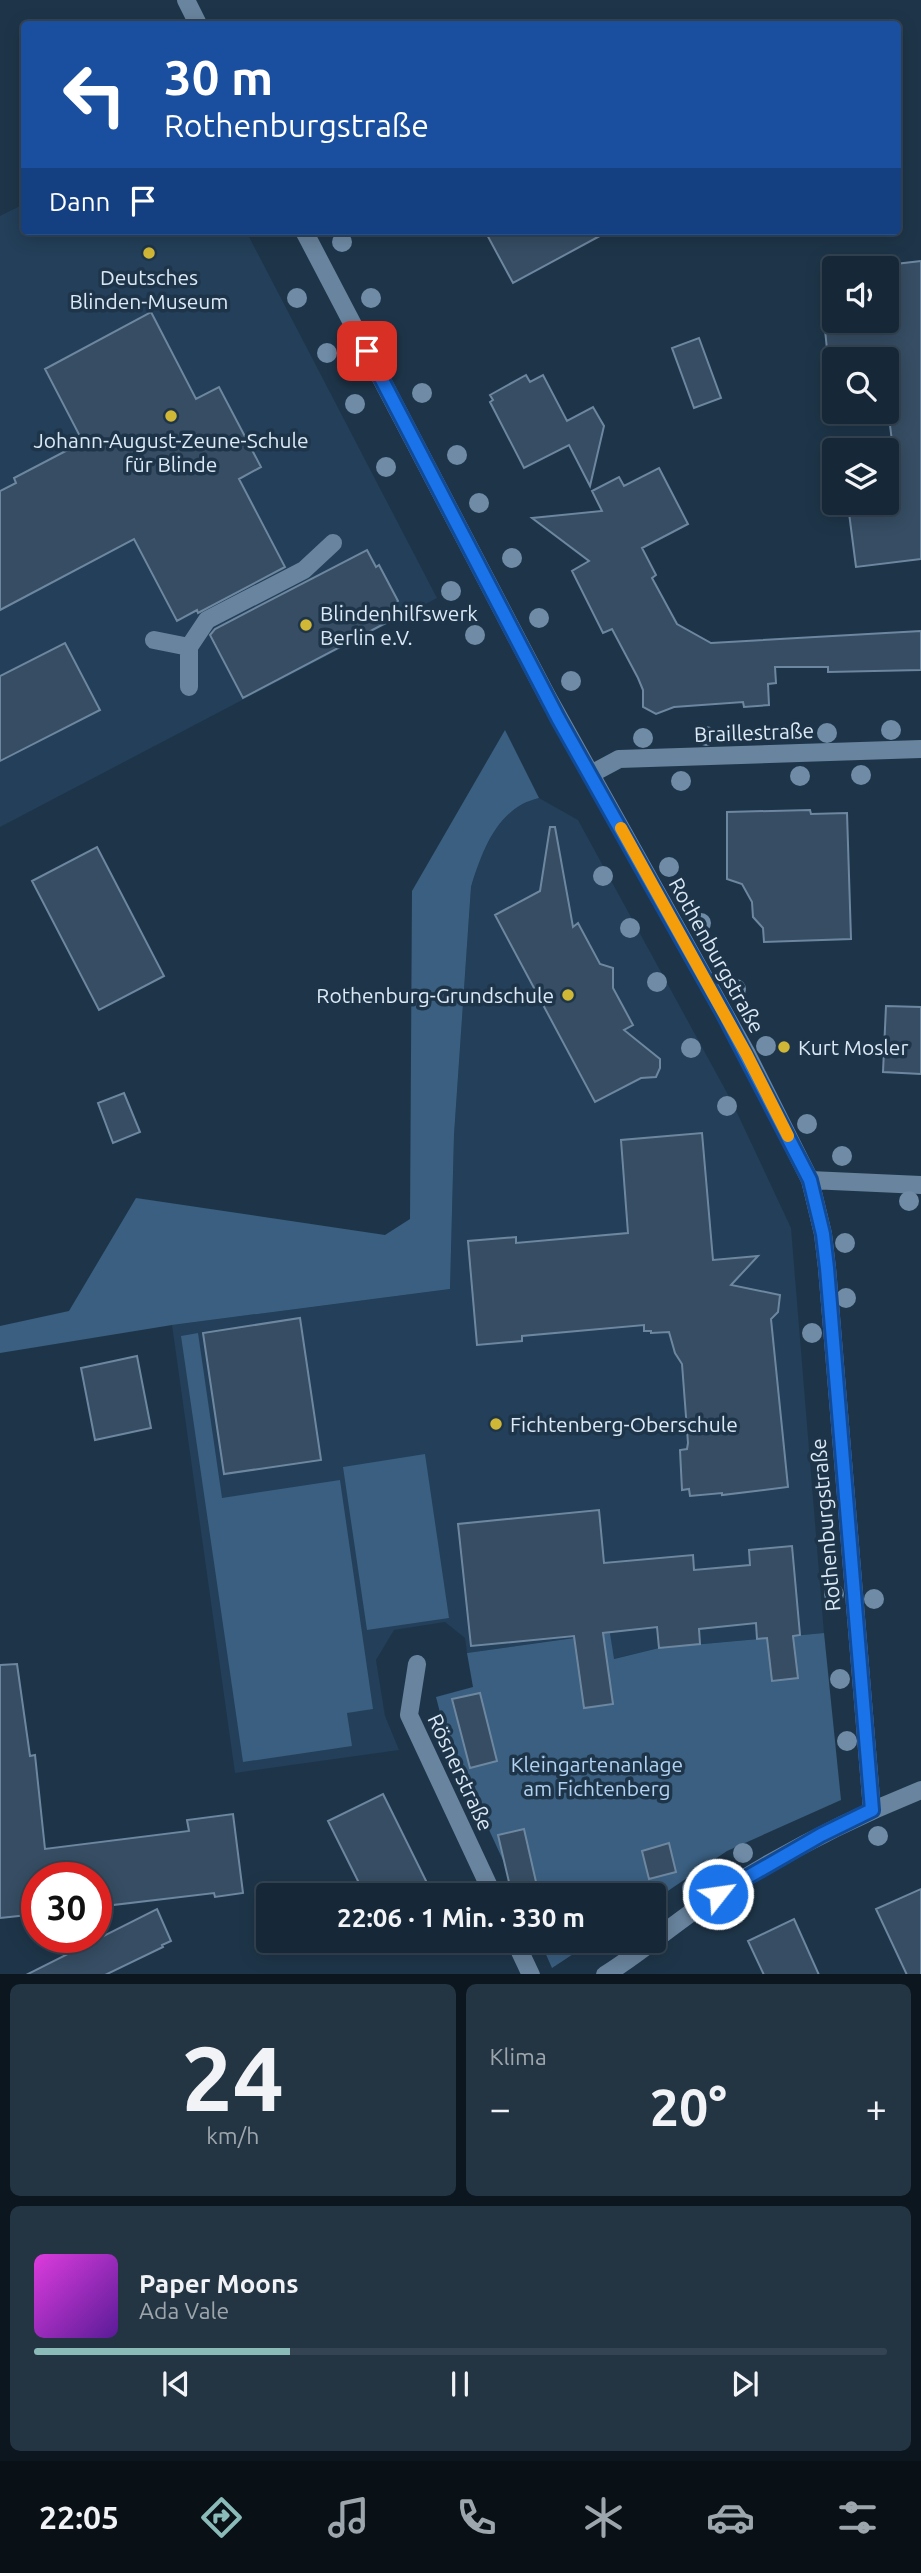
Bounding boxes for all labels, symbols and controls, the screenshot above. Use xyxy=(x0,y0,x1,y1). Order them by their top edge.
icon: left xyxy=(49,49,140,140)
text: 30 m xyxy=(164,49,273,104)
text: Rothenburgstraße xyxy=(164,107,429,143)
icon: arrive xyxy=(124,182,162,220)
text: Dann xyxy=(49,187,110,216)
marker: Deutsches Blinden-Museum xyxy=(141,245,157,261)
map controls xyxy=(822,256,899,515)
button: sound xyxy=(822,256,899,333)
place label: Deutsches Blinden-Museum xyxy=(70,265,228,313)
pin xyxy=(337,321,397,381)
icon: arrive xyxy=(348,332,386,370)
button: search xyxy=(822,347,899,424)
marker: Johann-August-Zeune-Schule für Blinde xyxy=(163,408,179,424)
place label: Johann-August-Zeune-Schule für Blinde xyxy=(34,428,308,476)
button: layers xyxy=(822,438,899,515)
place label: Blindenhilfswerk Berlin e.V. xyxy=(320,601,478,649)
marker: Blindenhilfswerk Berlin e.V. xyxy=(298,617,314,633)
street label: Braillestraße xyxy=(694,718,814,746)
street label: Rothenburgstraße xyxy=(664,873,770,1037)
place label: Rothenburg-Grundschule xyxy=(316,983,554,1007)
marker: Rothenburg-Grundschule xyxy=(560,987,576,1003)
place label: Kurt Mosler xyxy=(798,1035,908,1059)
marker: Kurt Mosler xyxy=(776,1039,792,1055)
place label: Fichtenberg-Oberschule xyxy=(510,1412,738,1436)
marker: Fichtenberg-Oberschule xyxy=(488,1416,504,1432)
street label: Rothenburgstraße xyxy=(805,1437,845,1613)
street label: Rösnerstraße xyxy=(423,1710,499,1834)
park label: Kleingartenanlage am Fichtenberg xyxy=(511,1752,683,1800)
position arrow xyxy=(681,1857,755,1931)
speed limit sign: 30 xyxy=(21,1862,112,1953)
text: 22:06 · 1 Min. · 330 m xyxy=(337,1903,585,1932)
text: 24 xyxy=(181,2026,284,2128)
text: Klima xyxy=(490,2044,547,2069)
text: 20° xyxy=(650,2078,727,2136)
text: − xyxy=(490,2087,511,2129)
text: + xyxy=(866,2087,887,2129)
text: km/h xyxy=(206,2123,259,2148)
text: Paper Moons xyxy=(139,2269,298,2298)
text: Ada Vale xyxy=(139,2298,229,2323)
icon: previous xyxy=(157,2365,195,2403)
icon: pause xyxy=(441,2365,479,2403)
icon: next xyxy=(726,2365,764,2403)
icon: directions xyxy=(197,2493,246,2542)
icon: music xyxy=(324,2493,373,2542)
icon: phone xyxy=(452,2493,501,2542)
icon: climate xyxy=(579,2493,628,2542)
icon: car xyxy=(706,2493,755,2542)
icon: filters xyxy=(833,2493,882,2542)
text: 22:05 xyxy=(39,2499,119,2535)

